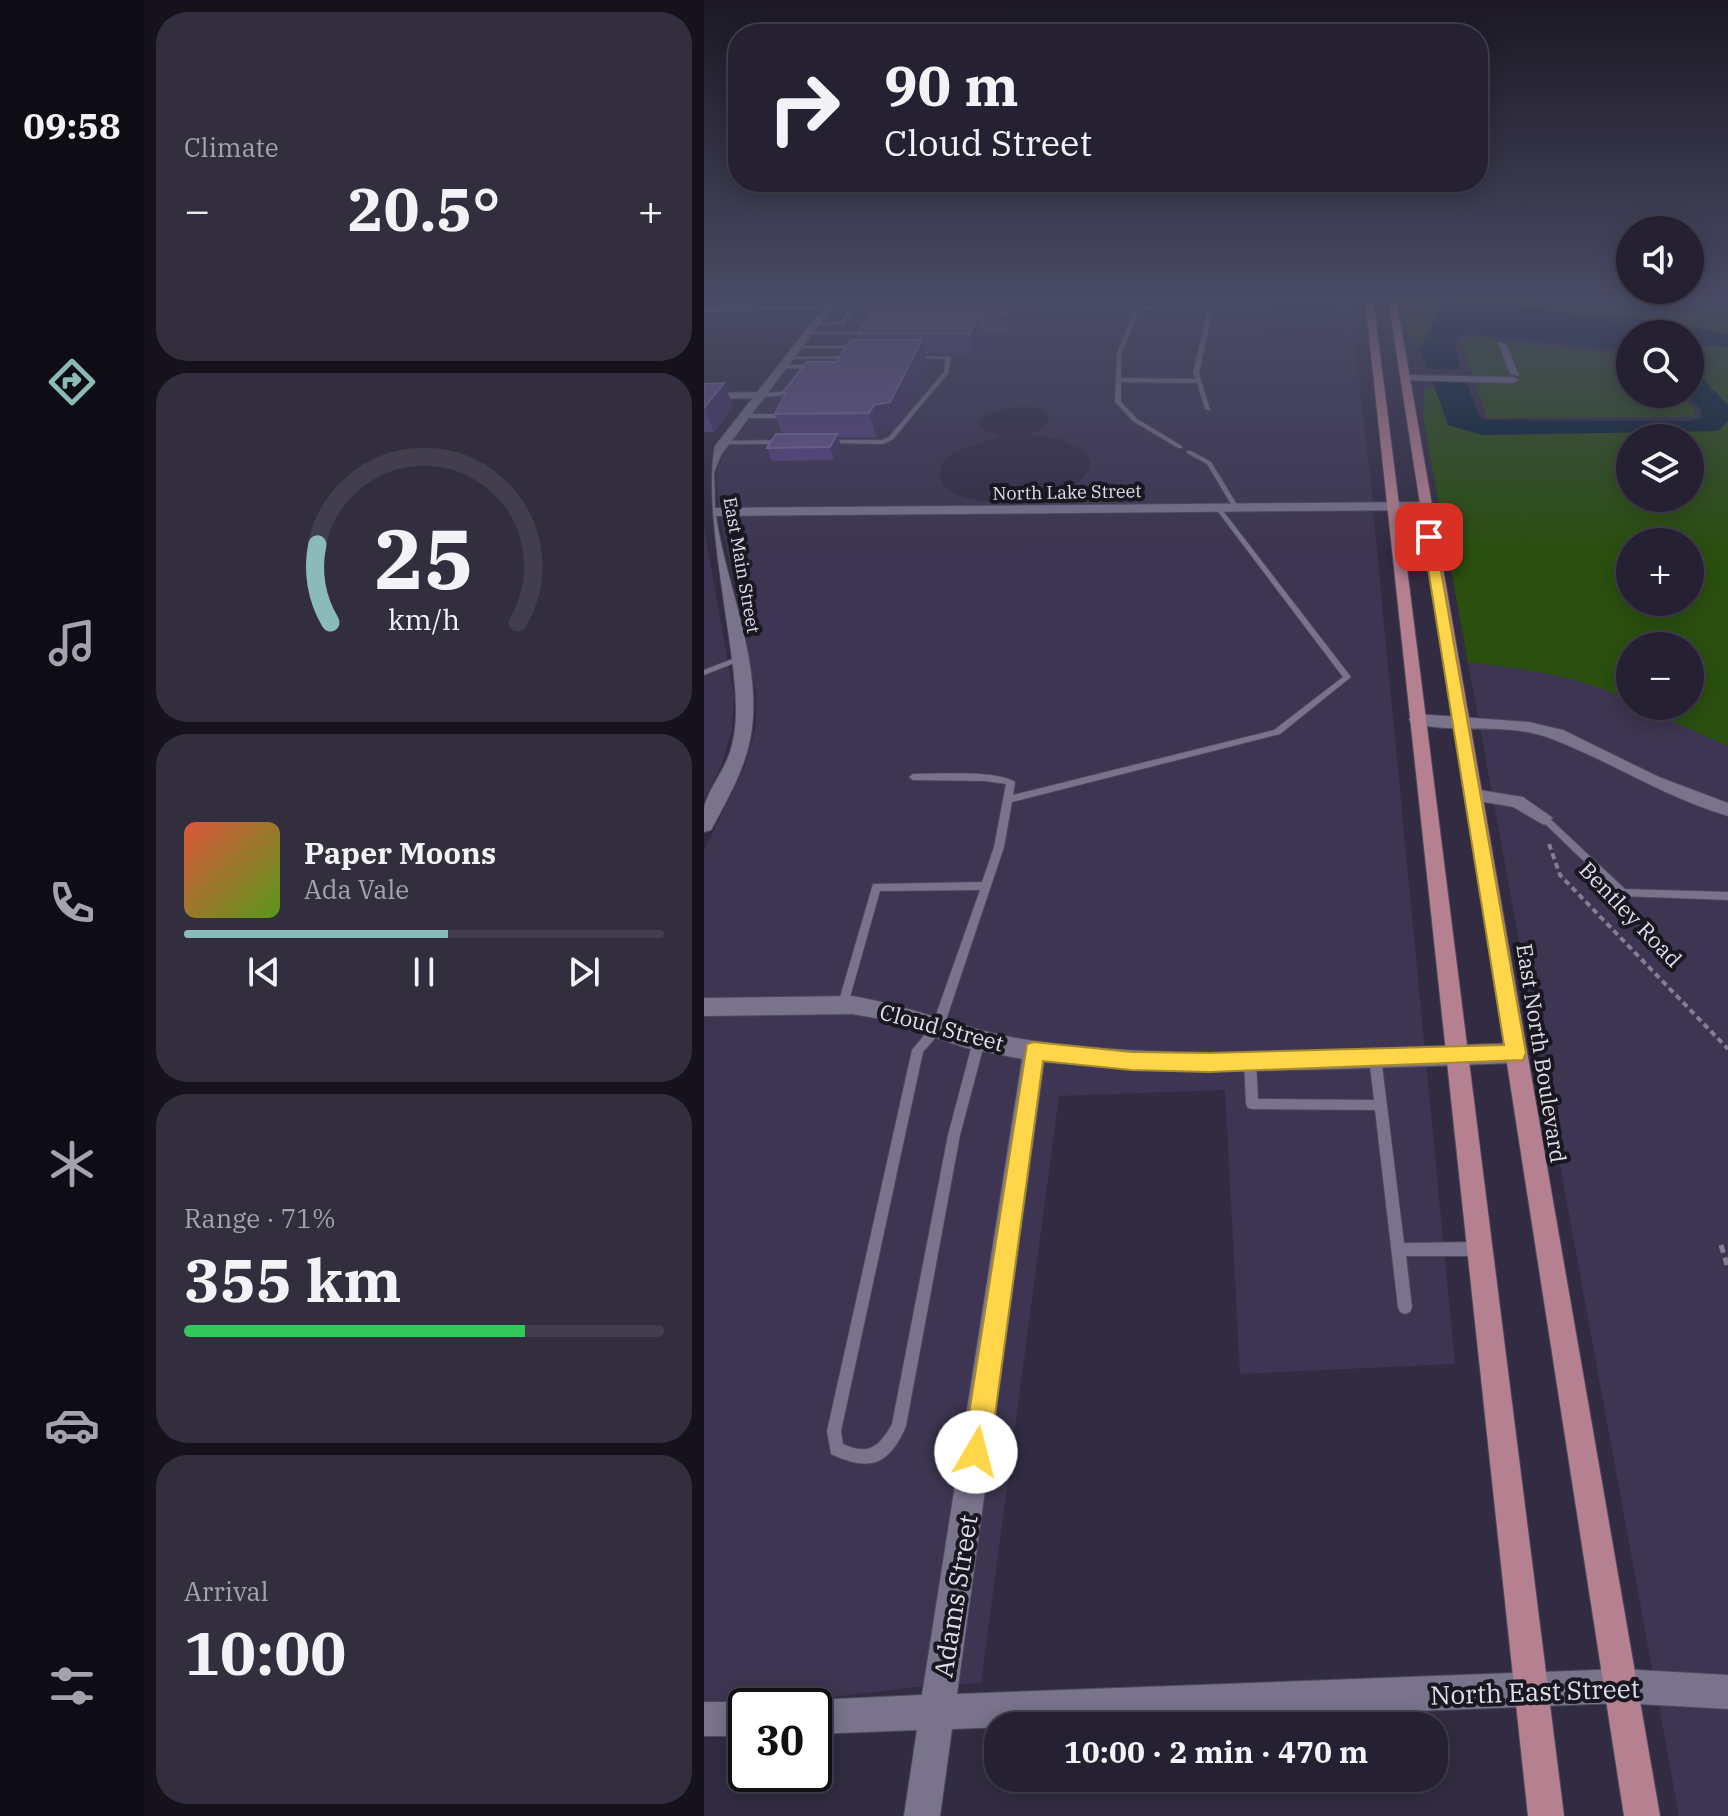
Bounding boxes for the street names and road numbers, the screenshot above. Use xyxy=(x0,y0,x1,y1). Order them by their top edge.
street label: North Lake Street xyxy=(992,479,1142,505)
street label: East Main Street xyxy=(719,495,765,635)
street label: Bentley Road xyxy=(1573,855,1689,973)
street label: East North Boulevard xyxy=(1510,941,1574,1165)
street label: Cloud Street xyxy=(877,997,1007,1058)
street label: Adams Street xyxy=(925,1512,985,1680)
street label: North East Street xyxy=(1430,1670,1640,1712)

